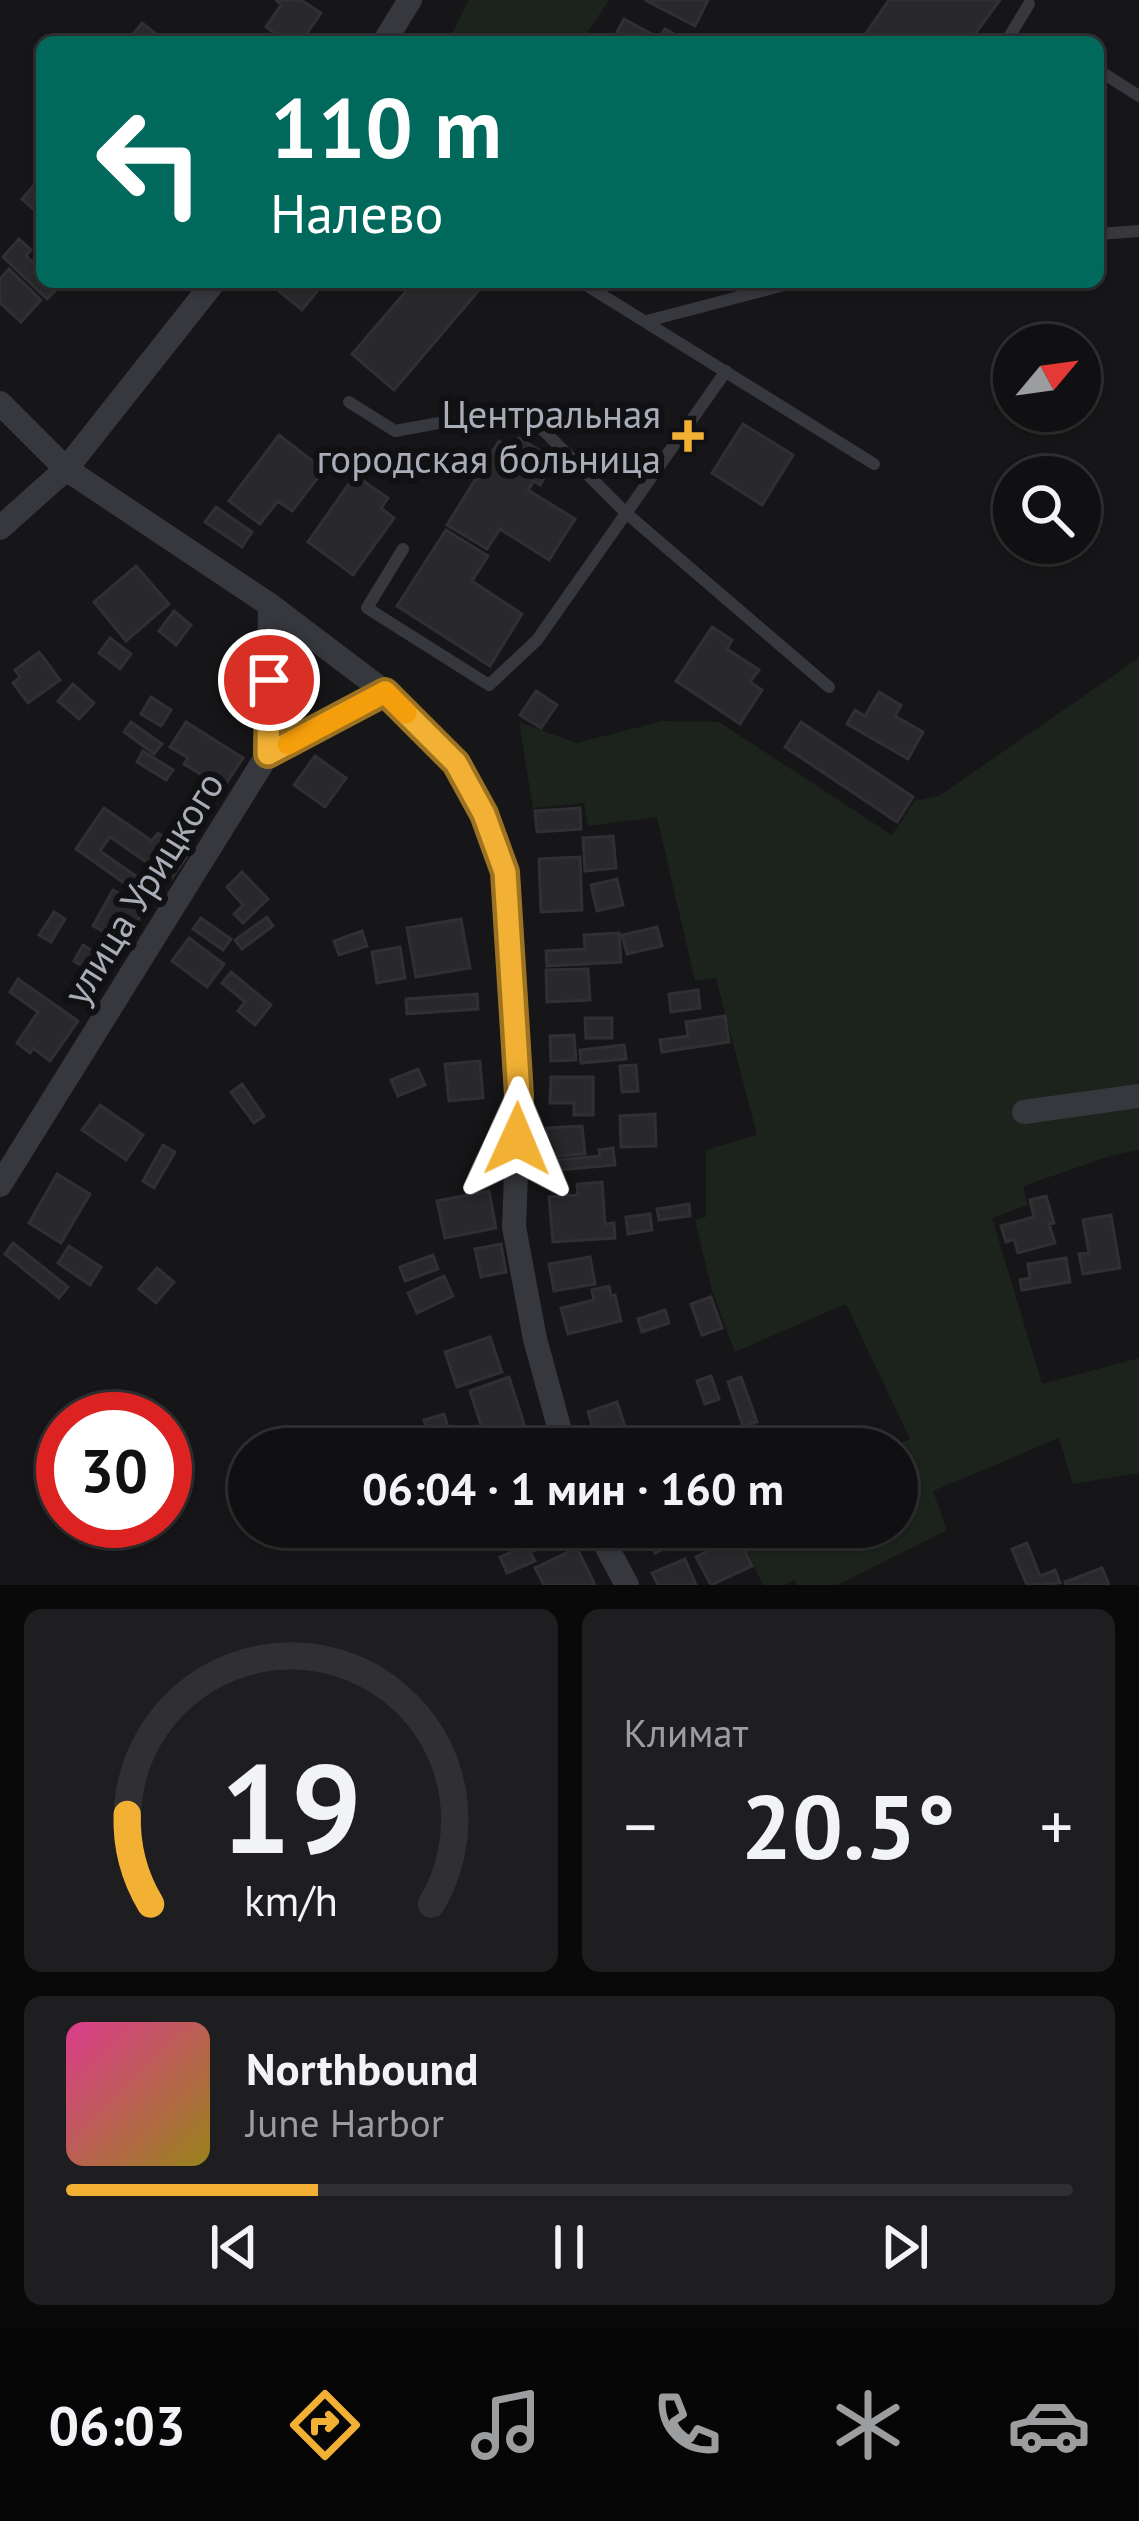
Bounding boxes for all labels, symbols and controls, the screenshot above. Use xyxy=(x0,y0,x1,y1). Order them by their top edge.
text: 110 m xyxy=(270,72,502,181)
icon: left xyxy=(72,84,228,240)
text: Налево xyxy=(270,178,444,248)
north arrow xyxy=(993,324,1101,432)
map controls xyxy=(993,324,1101,564)
place label: Центральная городская больница xyxy=(317,388,661,484)
marker: Центральная городская больница xyxy=(672,420,704,452)
button: search xyxy=(993,456,1101,564)
pin xyxy=(218,629,320,731)
icon: arrive xyxy=(236,647,302,713)
street label: улица Урицкого xyxy=(51,762,235,1014)
position arrow xyxy=(454,1076,580,1202)
speed limit sign: 30 xyxy=(36,1392,192,1548)
text: 06:04 · 1 мин · 160 m xyxy=(362,1459,784,1517)
text: Климат xyxy=(624,1707,748,1758)
text: 19 xyxy=(220,1726,362,1887)
text: 20.5° xyxy=(741,1767,956,1884)
text: − xyxy=(624,1783,657,1868)
text: + xyxy=(1040,1783,1073,1868)
text: km/h xyxy=(244,1871,338,1927)
text: Northbound xyxy=(246,2039,478,2097)
text: June Harbor xyxy=(246,2097,444,2148)
icon: previous xyxy=(201,2214,267,2280)
icon: pause xyxy=(536,2214,602,2280)
icon: next xyxy=(872,2214,938,2280)
icon: directions xyxy=(283,2383,367,2467)
icon: music xyxy=(464,2383,548,2467)
icon: phone xyxy=(645,2383,729,2467)
icon: climate xyxy=(826,2383,910,2467)
icon: car xyxy=(1007,2383,1091,2467)
text: 06:03 xyxy=(49,2390,186,2460)

